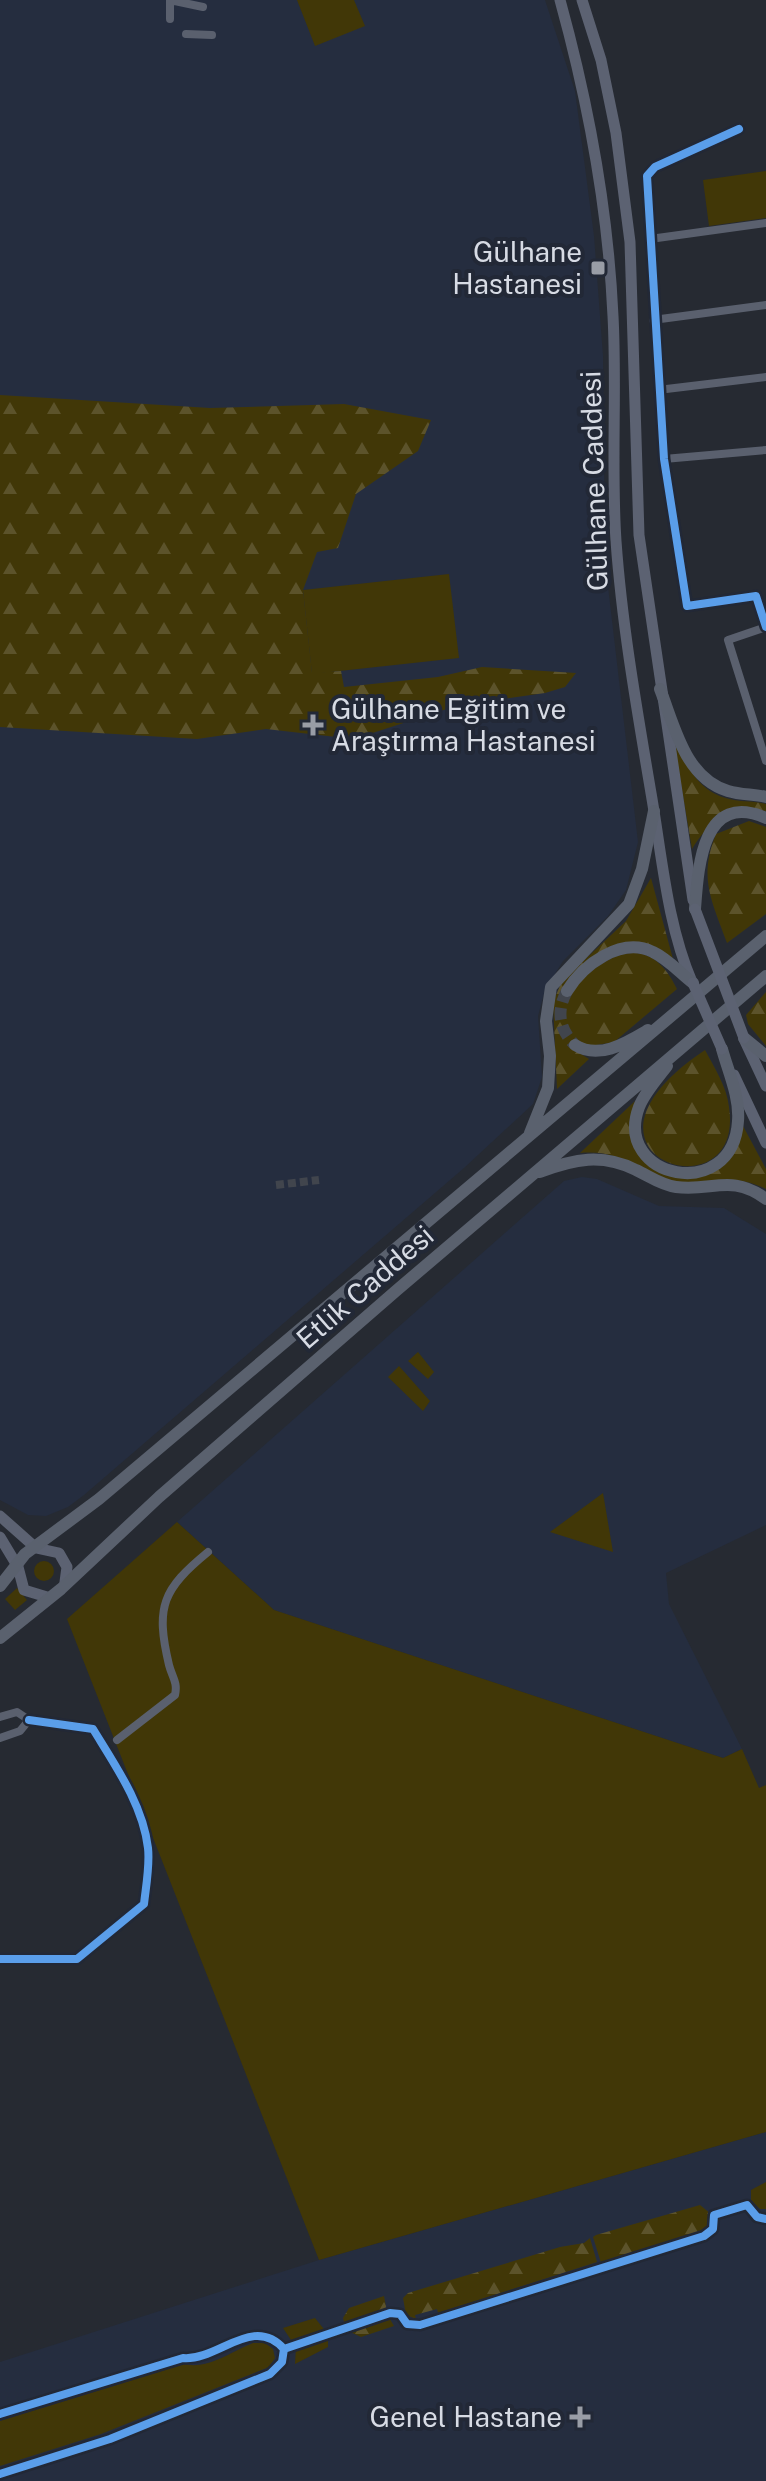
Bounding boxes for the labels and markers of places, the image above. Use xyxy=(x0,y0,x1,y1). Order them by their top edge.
place label: Gülhane Hastanesi xyxy=(452,235,582,300)
marker: Gülhane Hastanesi xyxy=(589,259,607,277)
place label: Gülhane Eğitim ve Araştırma Hastanesi xyxy=(331,692,596,757)
marker: Gülhane Eğitim ve Araştırma Hastanesi xyxy=(302,714,324,736)
place label: Genel Hastane xyxy=(369,2400,562,2433)
marker: Genel Hastane xyxy=(569,2406,591,2428)

